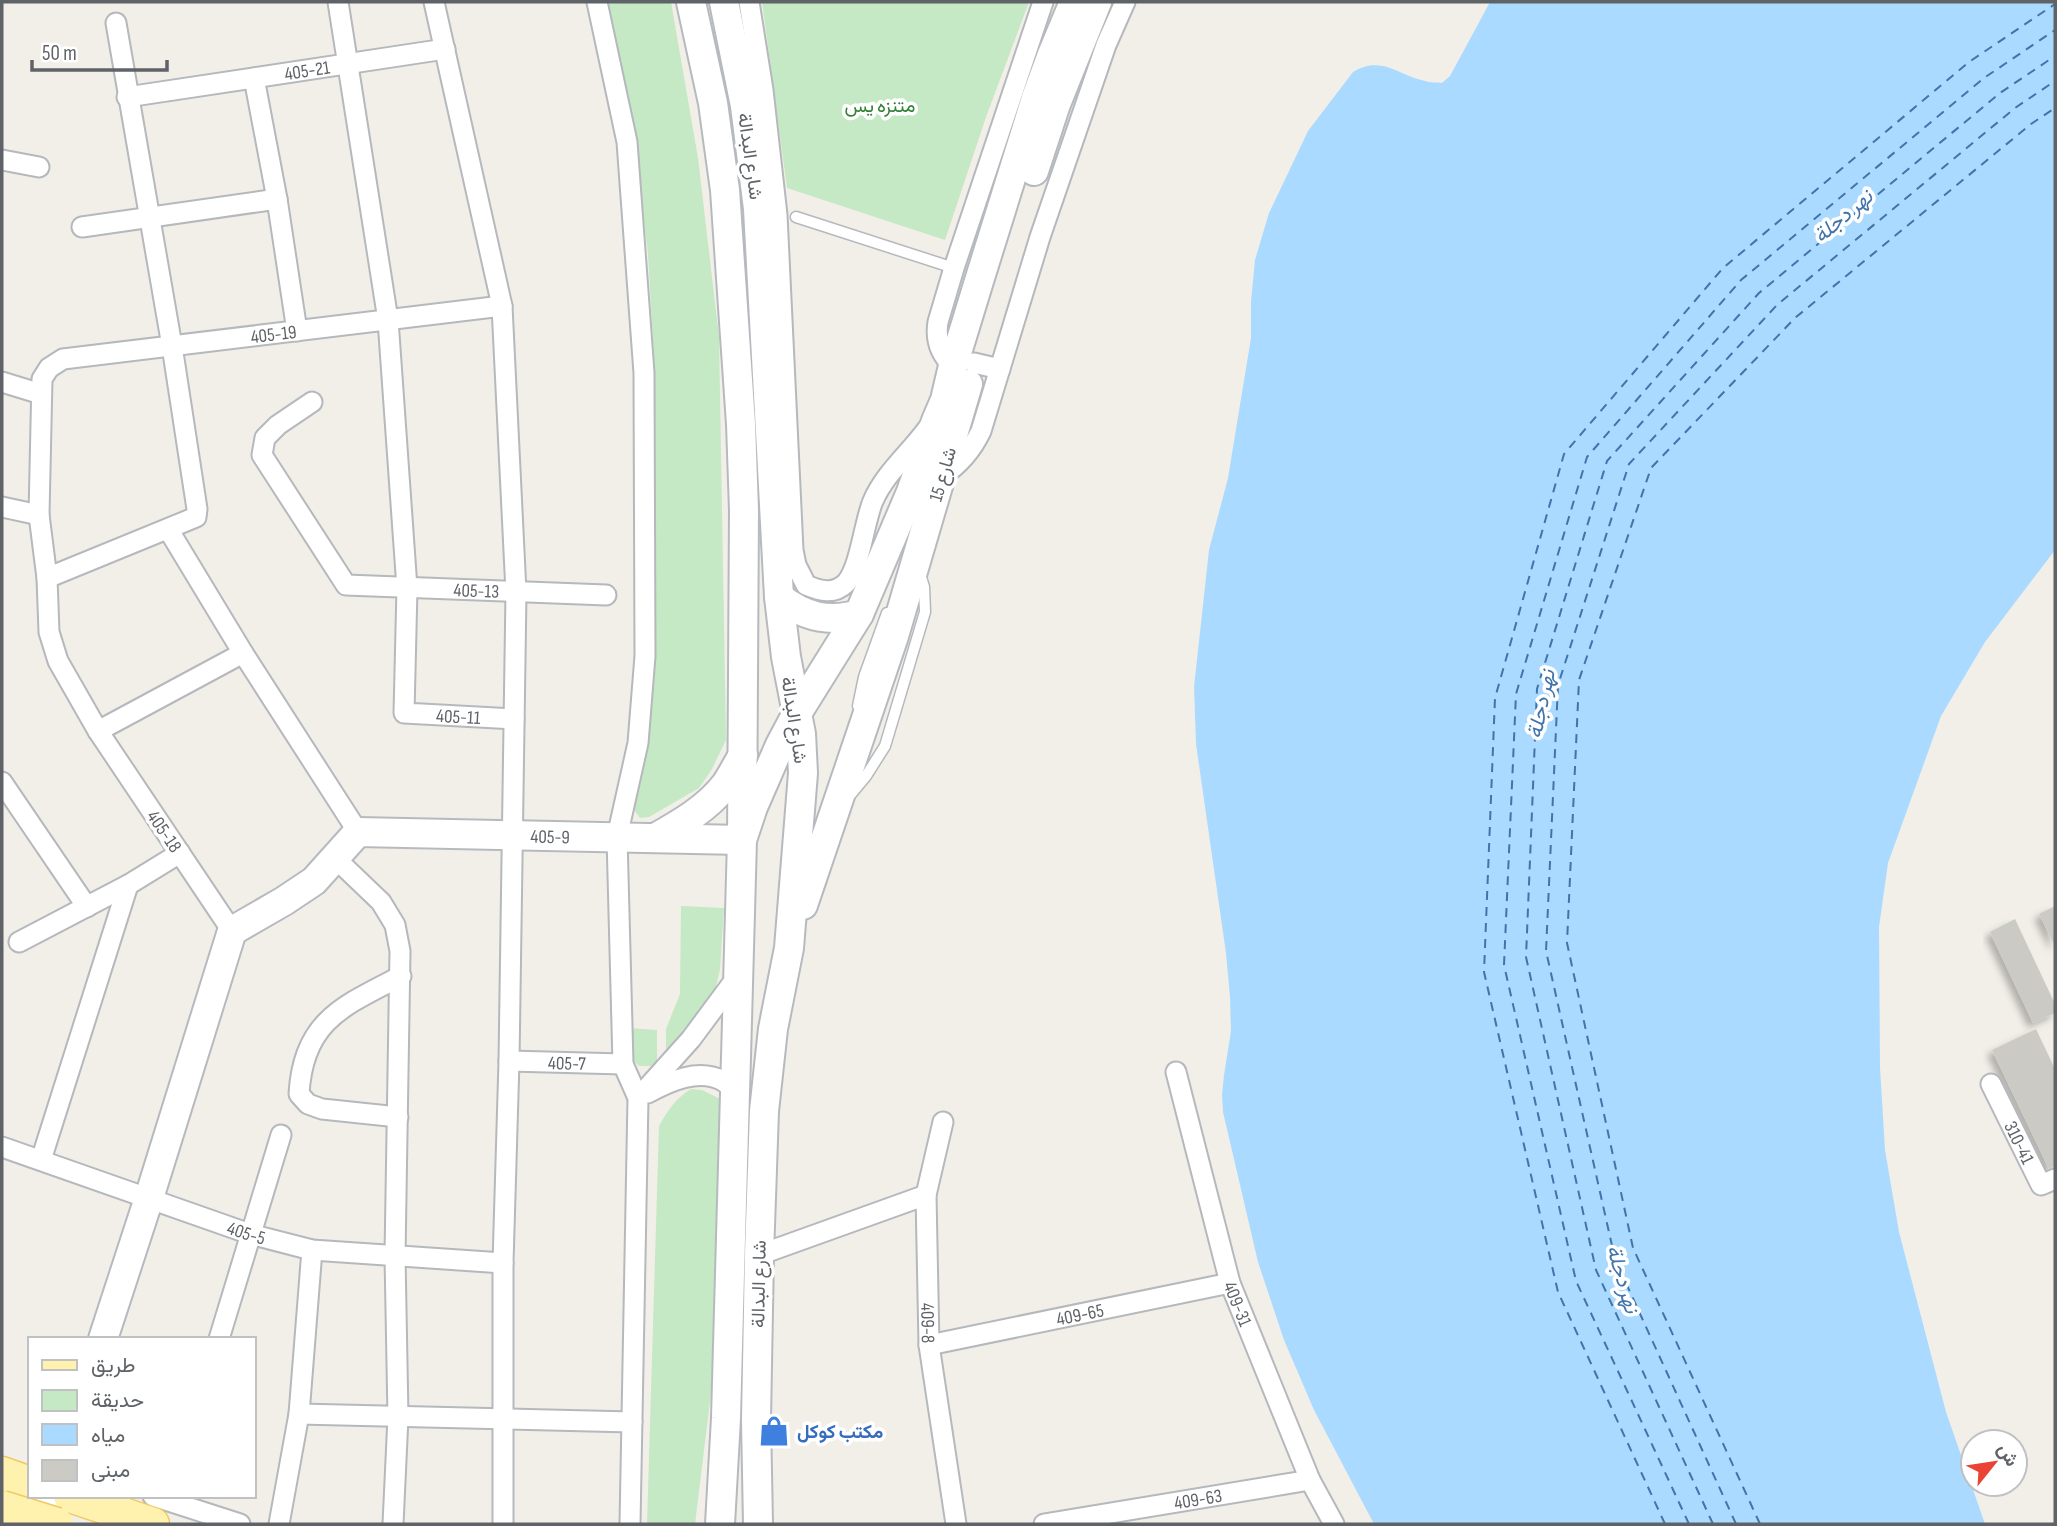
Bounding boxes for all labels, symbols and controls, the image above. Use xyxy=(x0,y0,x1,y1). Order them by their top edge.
scale bar xyxy=(32,28,166,72)
text: 50 m xyxy=(42,41,77,66)
street label: 405-21 xyxy=(283,56,332,86)
park label: متنزه يس xyxy=(845,95,915,118)
street label: شارع البدالة xyxy=(732,111,767,201)
water label: نهر دجلة xyxy=(1809,184,1879,248)
street label: 405-19 xyxy=(249,321,298,349)
street label: شارع 15 xyxy=(925,445,962,504)
street label: 405-13 xyxy=(453,579,500,604)
water label: نهر دجلة xyxy=(1522,666,1561,741)
street label: شارع البدالة xyxy=(775,675,812,765)
street label: 405-11 xyxy=(435,705,481,730)
street label: 405-18 xyxy=(141,806,186,857)
street label: 405-9 xyxy=(530,826,570,849)
street label: 405-7 xyxy=(548,1052,587,1076)
street label: 310-41 xyxy=(1998,1118,2039,1168)
street label: 405-5 xyxy=(224,1217,268,1250)
street label: شارع البدالة xyxy=(747,1240,772,1328)
water label: نهر دجلة xyxy=(1601,1242,1644,1317)
street label: 409-31 xyxy=(1218,1278,1256,1330)
street label: 409-65 xyxy=(1054,1299,1106,1331)
street label: 409-8 xyxy=(915,1303,939,1343)
legend xyxy=(28,1337,256,1498)
text: طريق xyxy=(91,1353,136,1378)
text: حديقة xyxy=(91,1388,144,1413)
shop icon: مكتب كوكل xyxy=(757,1414,791,1448)
place label: مكتب كوكل xyxy=(797,1421,883,1444)
text: مياه xyxy=(91,1423,125,1448)
north arrow xyxy=(1959,1428,2029,1498)
text: ش xyxy=(1992,1440,2023,1471)
text: مبنى xyxy=(91,1458,130,1483)
street label: 409-63 xyxy=(1173,1485,1224,1515)

